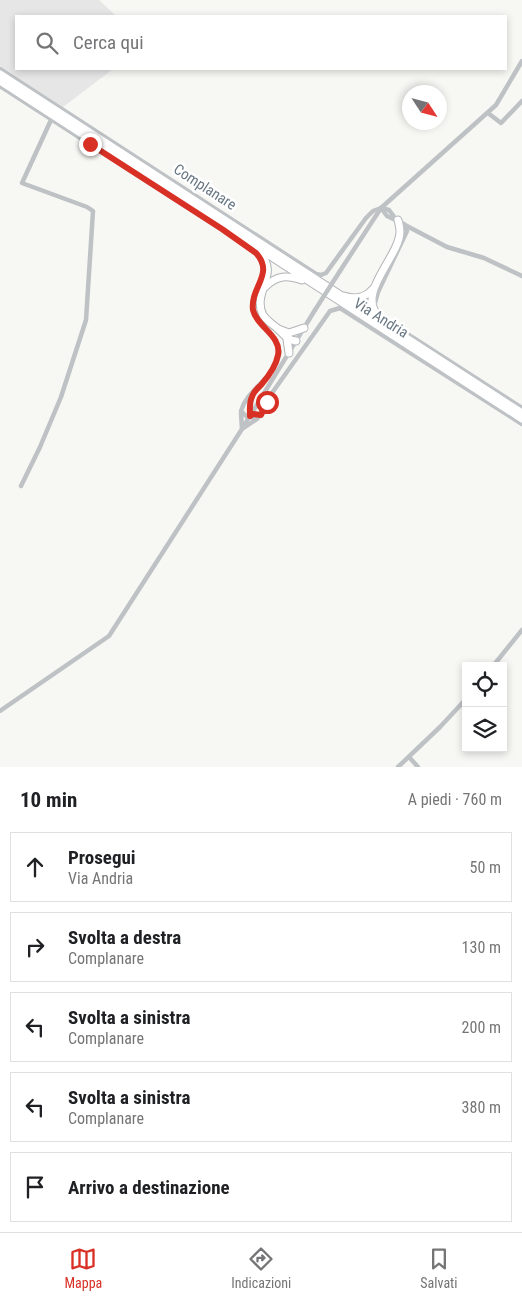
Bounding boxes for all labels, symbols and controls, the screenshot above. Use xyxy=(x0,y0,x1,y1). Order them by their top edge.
search box xyxy=(15,15,507,70)
icon: search xyxy=(33,29,61,57)
text: Cerca qui xyxy=(73,31,144,54)
north arrow xyxy=(402,85,447,130)
route end xyxy=(79,133,102,156)
street label: Complanare xyxy=(170,160,240,214)
street label: Via Andria xyxy=(350,294,412,342)
route start xyxy=(256,391,279,414)
map controls xyxy=(462,662,507,752)
button: locate xyxy=(462,662,507,707)
button: layers xyxy=(462,707,507,752)
text: 10 min xyxy=(20,788,77,812)
text: A piedi · 760 m xyxy=(408,790,502,809)
text: Prosegui xyxy=(68,846,136,869)
icon: ahead xyxy=(21,853,49,881)
text: 50 m xyxy=(469,858,501,877)
text: Via Andria xyxy=(68,869,133,888)
text: Svolta a destra xyxy=(68,926,181,949)
icon: right xyxy=(21,933,49,961)
text: 130 m xyxy=(462,938,501,957)
text: Complanare xyxy=(68,949,144,968)
text: Svolta a sinistra xyxy=(68,1006,190,1029)
icon: left xyxy=(21,1013,49,1041)
text: 200 m xyxy=(462,1018,501,1037)
text: Complanare xyxy=(68,1029,144,1048)
text: Svolta a sinistra xyxy=(68,1086,190,1109)
icon: left xyxy=(21,1093,49,1121)
text: 380 m xyxy=(462,1098,501,1117)
text: Complanare xyxy=(68,1109,144,1128)
icon: arrive xyxy=(21,1173,49,1201)
text: Arrivo a destinazione xyxy=(68,1176,230,1199)
tab: Mappa xyxy=(65,1245,102,1291)
tab: Indicazioni xyxy=(231,1245,291,1291)
tab: Salvati xyxy=(420,1245,457,1291)

